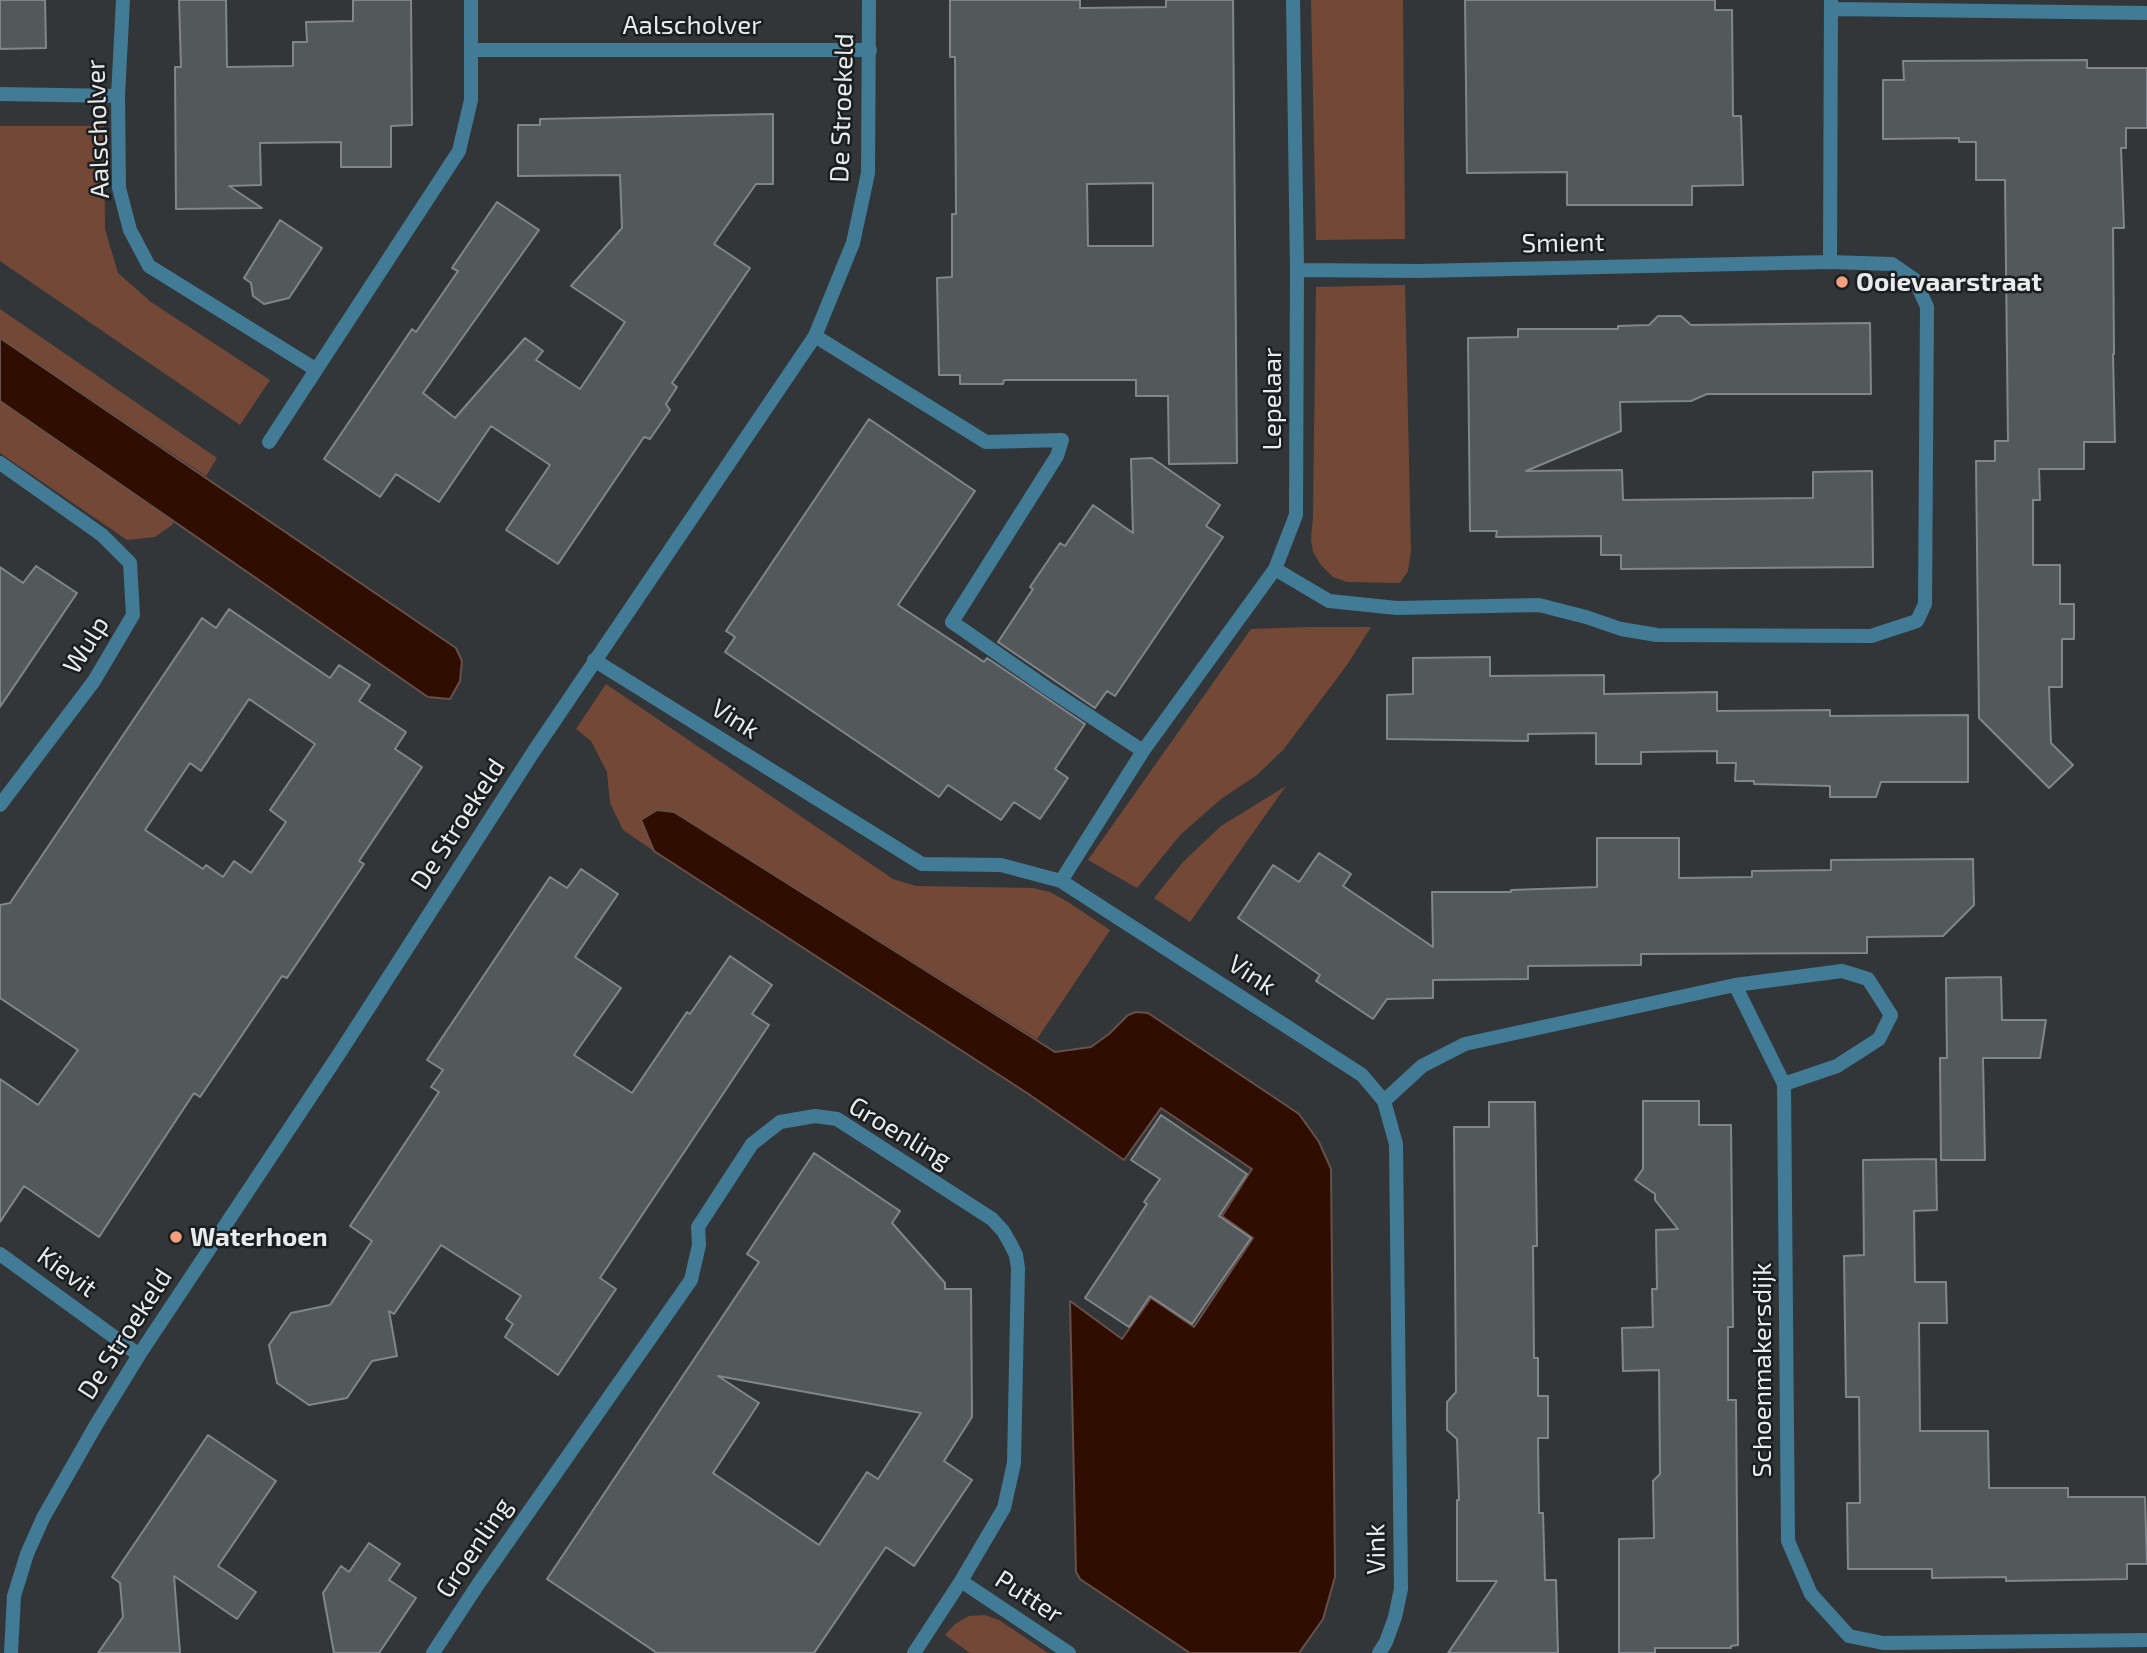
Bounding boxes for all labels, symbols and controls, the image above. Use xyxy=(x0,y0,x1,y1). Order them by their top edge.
street label: Aalscholver xyxy=(622,9,762,41)
street label: De Stroekeld xyxy=(824,33,860,183)
street label: Aalscholver xyxy=(80,59,116,199)
street label: Smient xyxy=(1521,227,1605,259)
place label: Ooievaarstraat xyxy=(1856,266,2042,298)
marker: Ooievaarstraat xyxy=(1834,274,1850,290)
street label: Lepelaar xyxy=(1256,347,1288,451)
street label: Wulp xyxy=(56,610,116,680)
street label: Vink xyxy=(705,692,765,746)
street label: De Stroekeld xyxy=(404,753,512,895)
street label: Vink xyxy=(1222,948,1282,1002)
street label: Groenling xyxy=(843,1090,957,1176)
place label: Waterhoen xyxy=(190,1221,328,1253)
marker: Waterhoen xyxy=(168,1229,184,1245)
street label: Kievit xyxy=(31,1240,103,1304)
street label: De Stroekeld xyxy=(71,1263,179,1405)
street label: Schoenmakersdijk xyxy=(1746,1263,1778,1477)
street label: Groenling xyxy=(429,1492,519,1604)
street label: Vink xyxy=(1360,1523,1392,1575)
street label: Putter xyxy=(989,1564,1069,1630)

